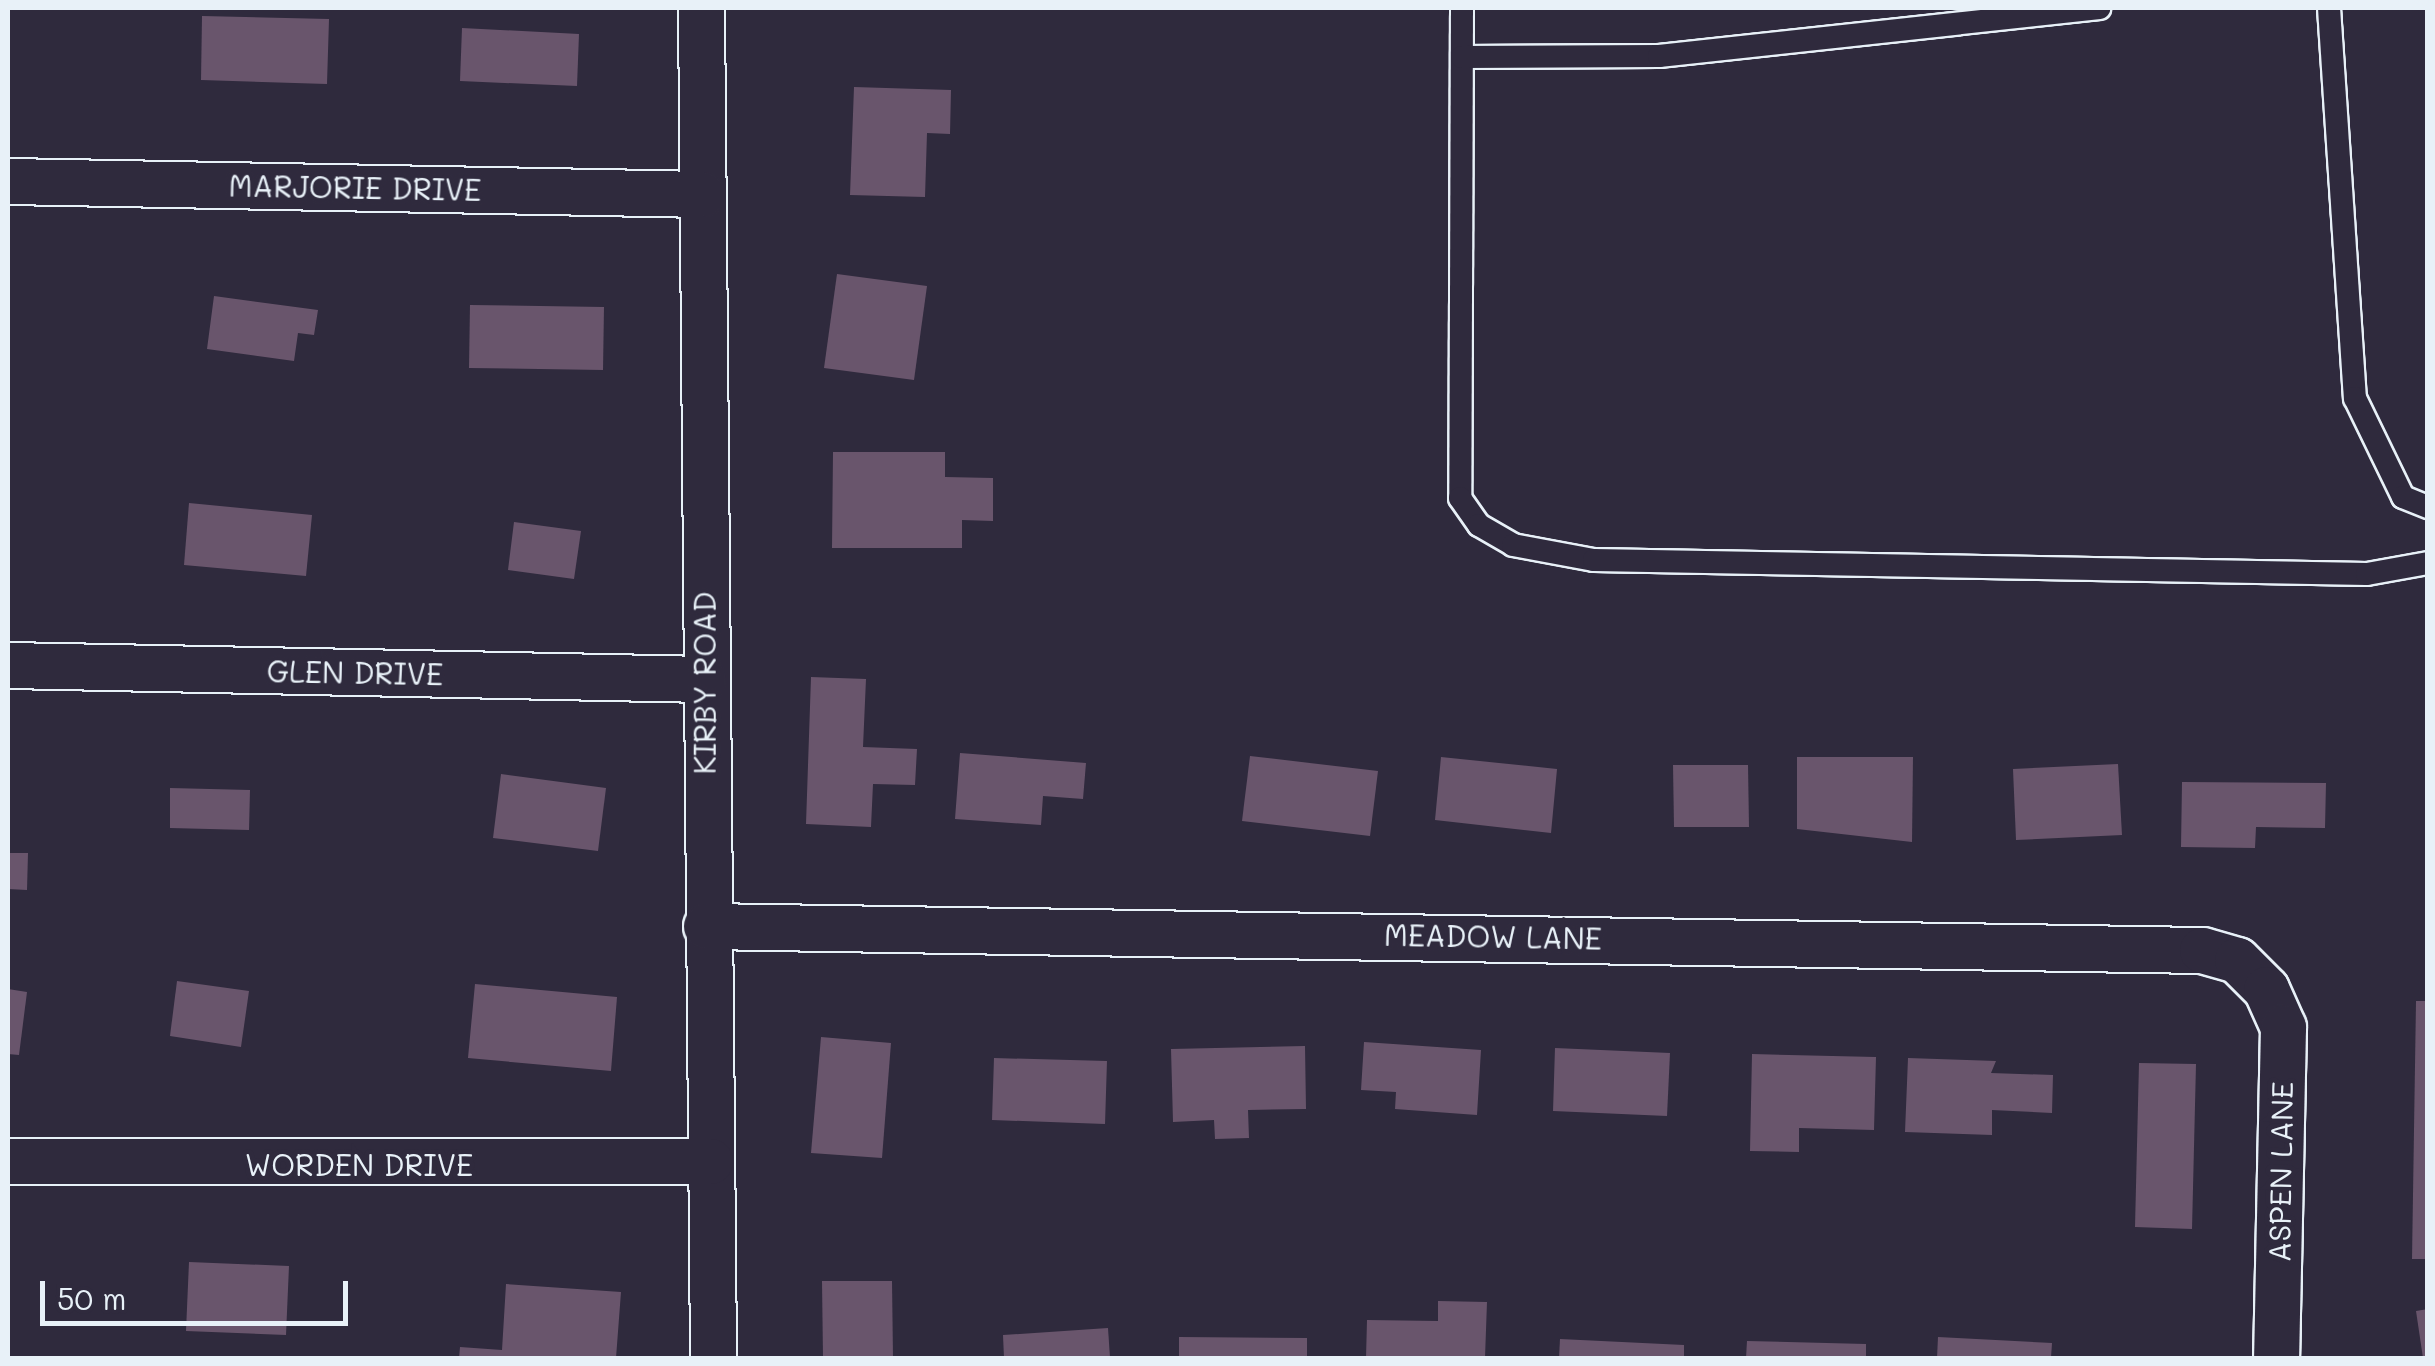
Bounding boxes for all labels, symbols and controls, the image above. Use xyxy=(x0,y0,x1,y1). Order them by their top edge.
street label: MARJORIE DRIVE xyxy=(228,167,482,207)
street label: KIRBY ROAD xyxy=(686,592,722,774)
street label: GLEN DRIVE xyxy=(266,652,444,692)
street label: MEADOW LANE xyxy=(1384,916,1602,956)
street label: ASPEN LANE xyxy=(2260,1081,2300,1263)
street label: WORDEN DRIVE xyxy=(245,1146,473,1182)
scale bar xyxy=(45,1261,352,1323)
text: 50 m xyxy=(57,1278,127,1318)

